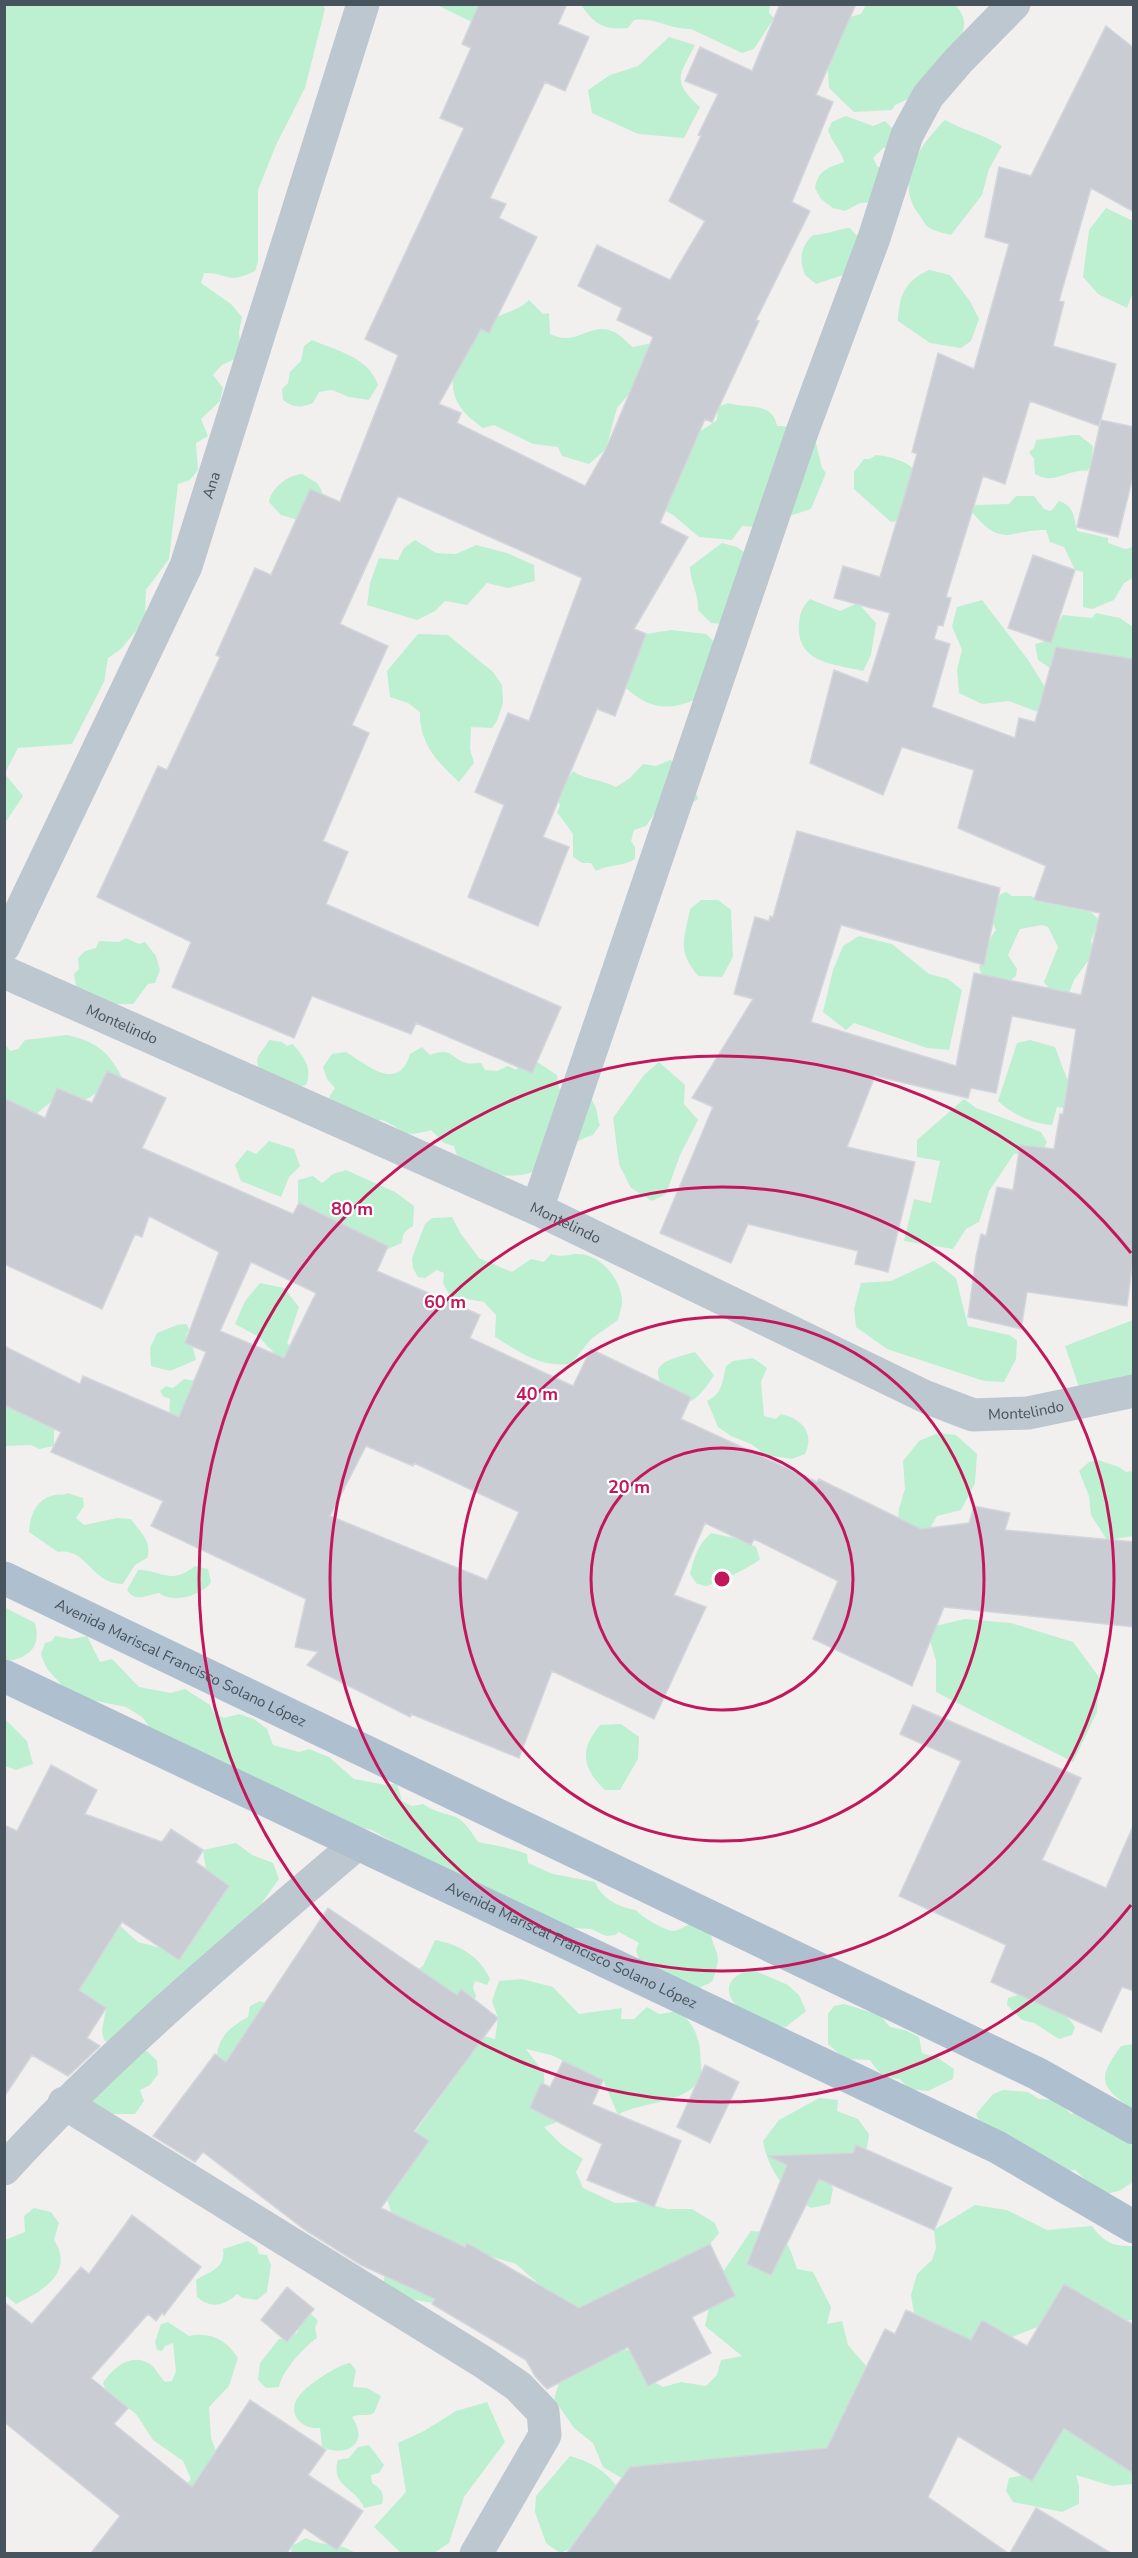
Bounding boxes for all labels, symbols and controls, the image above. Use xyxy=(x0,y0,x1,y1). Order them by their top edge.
street label: Ana xyxy=(198,469,225,501)
street label: Montelindo xyxy=(83,1000,161,1049)
text: 80 m xyxy=(331,1197,373,1221)
street label: Montelindo xyxy=(527,1197,604,1248)
text: 60 m xyxy=(424,1290,466,1314)
text: 40 m xyxy=(516,1382,558,1406)
street label: Montelindo xyxy=(988,1396,1066,1424)
text: 20 m xyxy=(608,1475,650,1499)
centre of rings xyxy=(712,1569,732,1589)
street label: Avenida Mariscal Francisco Solano López xyxy=(52,1594,310,1732)
street label: Avenida Mariscal Francisco Solano López xyxy=(442,1877,700,2013)

